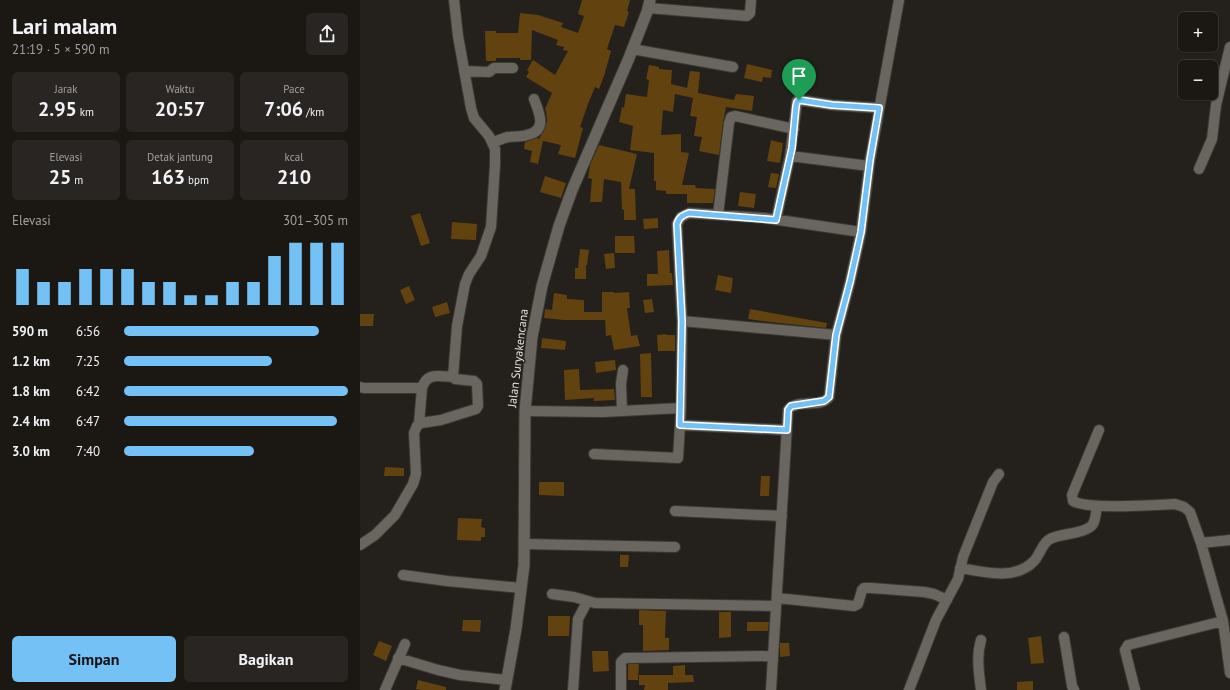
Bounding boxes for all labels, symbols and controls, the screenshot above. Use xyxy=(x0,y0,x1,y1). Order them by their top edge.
text: Lari malam xyxy=(12,12,117,40)
map controls xyxy=(1178,12,1218,100)
button: + xyxy=(1178,12,1218,52)
button: share xyxy=(306,13,348,55)
text: 21:19 · 5 × 590 m xyxy=(12,41,109,58)
pin xyxy=(782,59,816,100)
button: − xyxy=(1178,60,1218,100)
icon: arrive xyxy=(788,65,810,87)
text: Jarak xyxy=(54,82,78,96)
text: Waktu xyxy=(165,82,195,96)
text: Pace xyxy=(283,82,305,96)
text: 2.95 xyxy=(38,96,77,122)
text: 20:57 xyxy=(155,96,205,122)
text: 7:06 xyxy=(264,96,303,122)
text: km xyxy=(77,105,94,119)
text: /km xyxy=(303,105,324,119)
text: Elevasi xyxy=(50,150,82,164)
text: Detak jantung xyxy=(147,150,213,164)
text: kcal xyxy=(285,150,303,164)
text: 25 xyxy=(49,164,71,190)
text: 163 xyxy=(151,164,185,190)
text: 210 xyxy=(277,164,311,190)
text: m xyxy=(71,173,83,187)
text: bpm xyxy=(185,173,209,187)
text: Elevasi xyxy=(12,212,51,229)
text: 301–305 m xyxy=(283,212,348,229)
street label: Jalan Suryakencana xyxy=(504,308,531,409)
text: 590 m xyxy=(12,323,48,340)
text: 6:56 xyxy=(76,323,100,340)
text: 1.2 km xyxy=(12,353,50,370)
text: 7:25 xyxy=(76,353,100,370)
text: 1.8 km xyxy=(12,383,50,400)
text: 6:42 xyxy=(76,383,100,400)
text: 2.4 km xyxy=(12,413,50,430)
text: 6:47 xyxy=(76,413,100,430)
text: 3.0 km xyxy=(12,443,50,460)
text: 7:40 xyxy=(76,443,100,460)
button: Simpan xyxy=(12,636,176,682)
button: Bagikan xyxy=(184,636,348,682)

